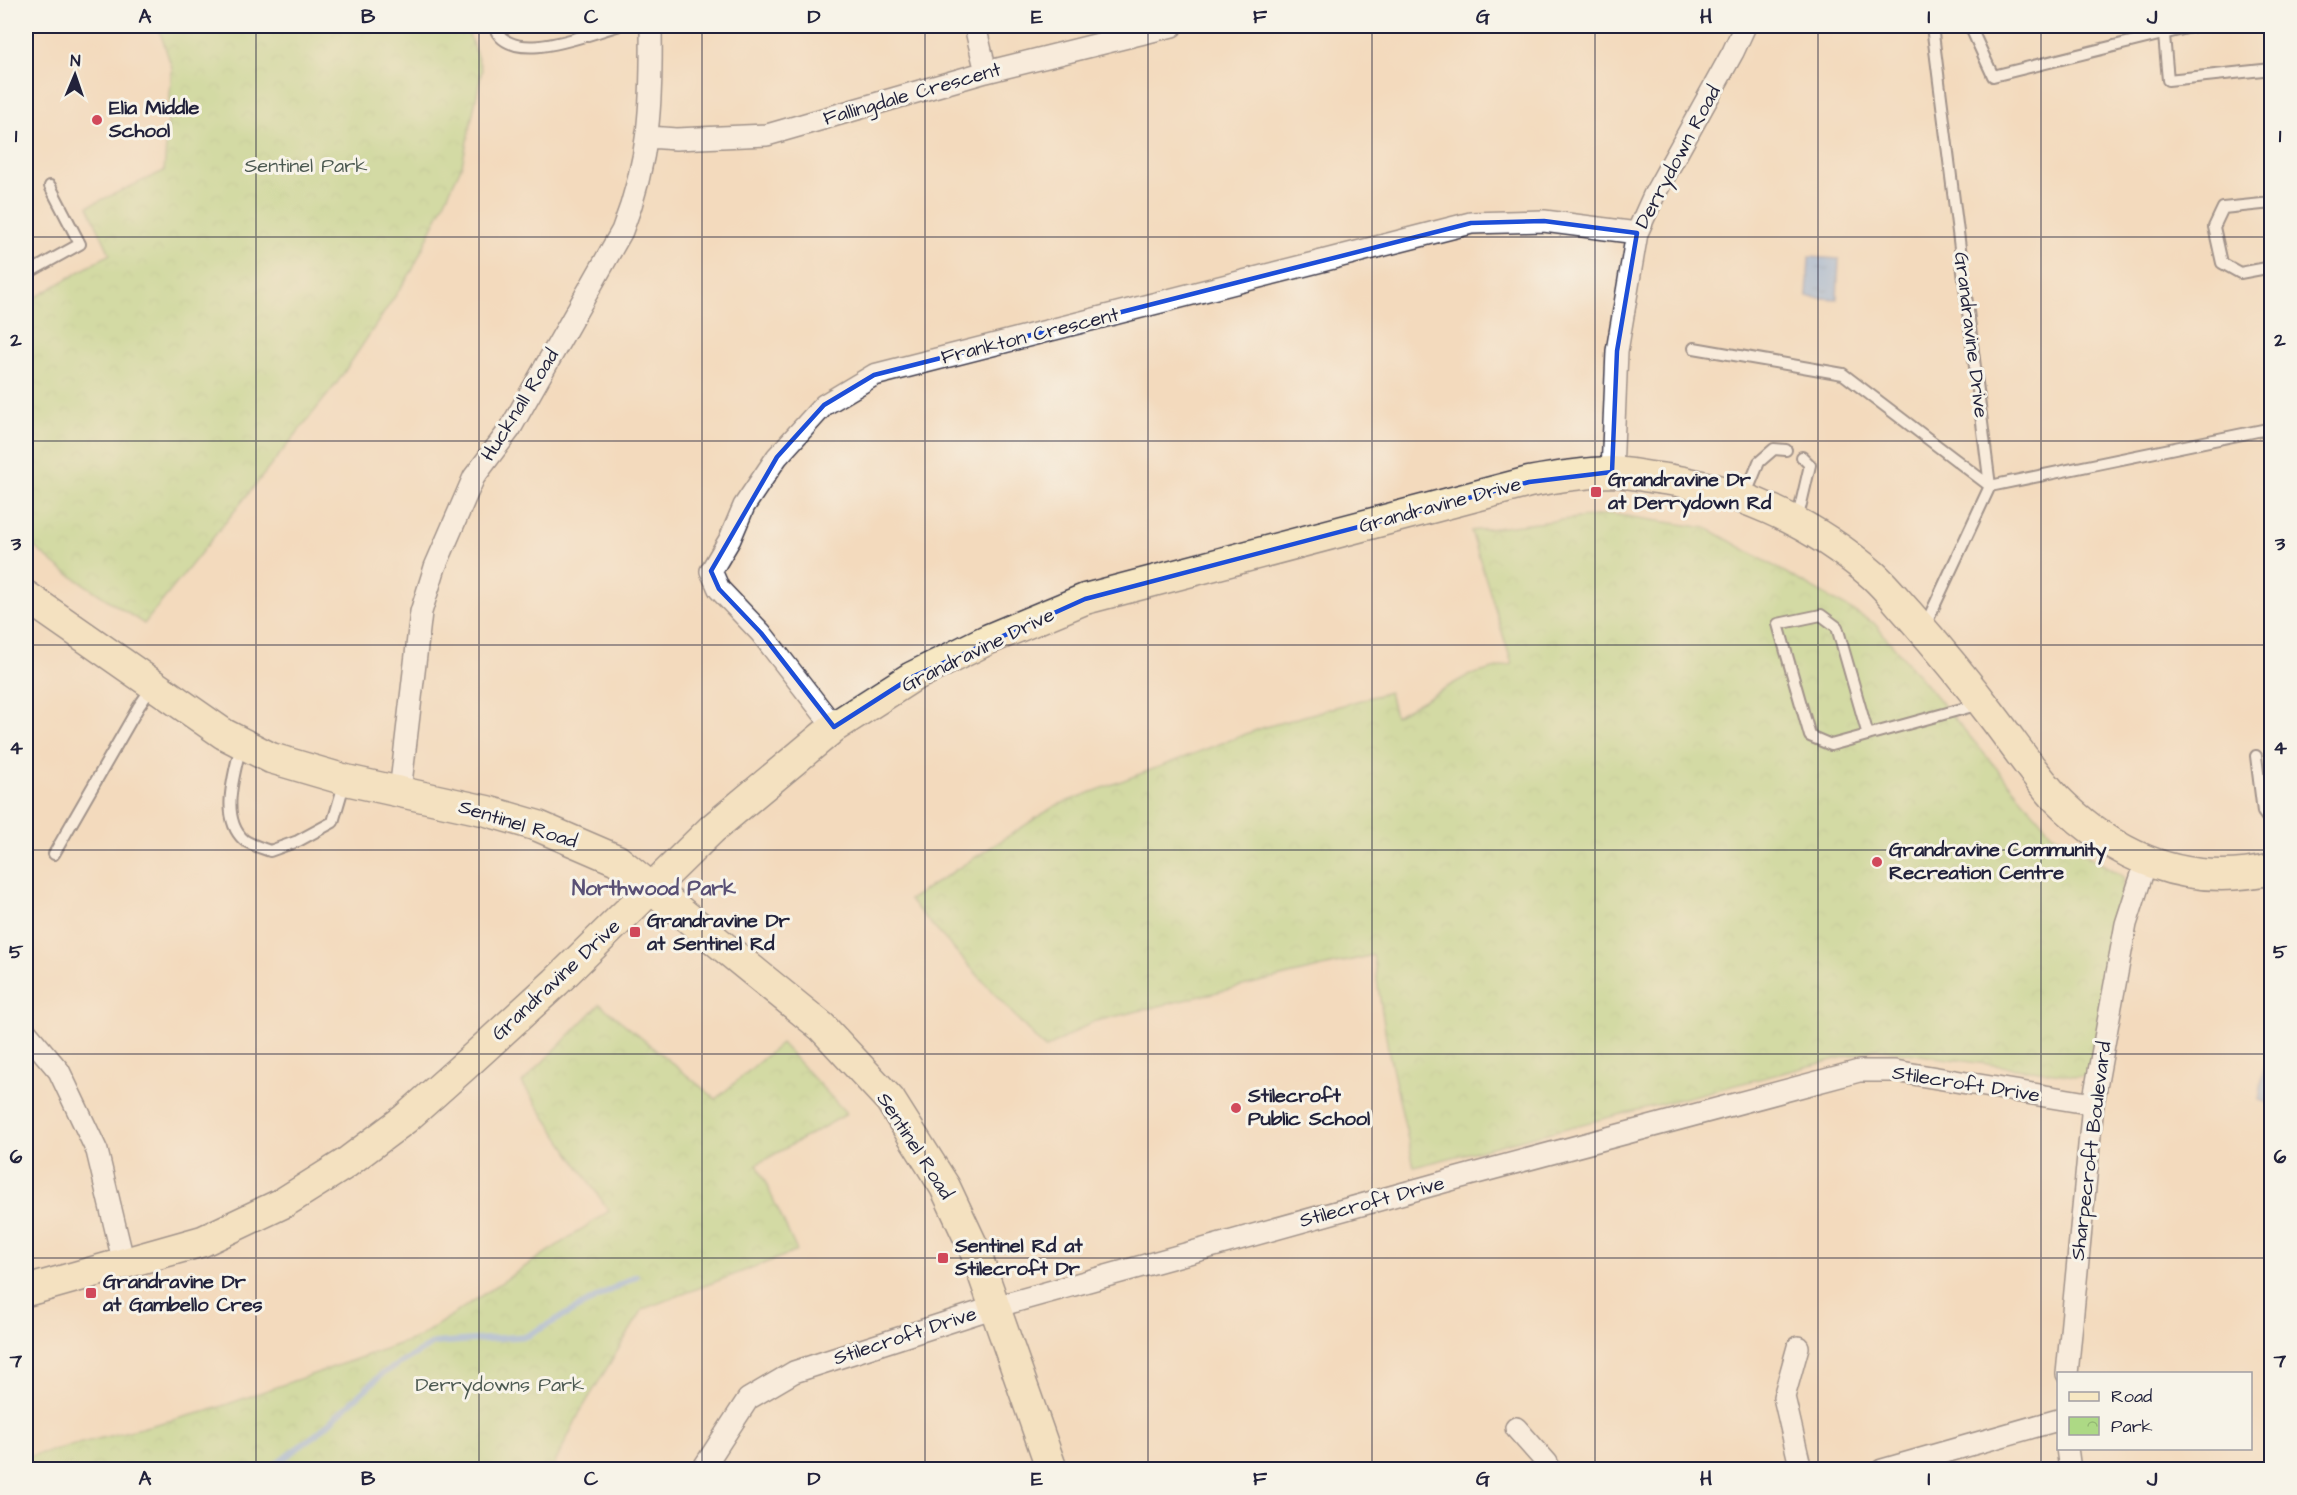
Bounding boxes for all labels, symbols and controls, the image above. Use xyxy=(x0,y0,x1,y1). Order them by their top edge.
text: A xyxy=(139,3,152,31)
text: B xyxy=(361,3,376,31)
text: C xyxy=(584,3,599,31)
text: D xyxy=(808,3,821,31)
text: E xyxy=(1031,3,1043,31)
text: F xyxy=(1253,3,1268,31)
text: G xyxy=(1476,3,1490,31)
text: H xyxy=(1700,3,1712,31)
text: I xyxy=(1927,3,1931,31)
text: J xyxy=(2146,3,2158,31)
north arrow xyxy=(45,45,105,105)
text: N xyxy=(70,50,81,72)
street label: Fallingdale Crescent xyxy=(820,55,1004,134)
street label: Derrydown Road xyxy=(1628,80,1728,234)
place label: Elia Middle School xyxy=(108,94,199,145)
marker: Elia Middle School xyxy=(90,113,104,127)
text: 1 xyxy=(15,122,18,150)
text: 1 xyxy=(2279,122,2282,150)
park label: Sentinel Park xyxy=(244,152,368,180)
street label: Grandravine Drive xyxy=(1947,250,1995,420)
street label: Frankton Crescent xyxy=(938,300,1122,372)
text: 2 xyxy=(9,326,22,354)
text: 2 xyxy=(2273,326,2286,354)
street label: Hucknall Road xyxy=(474,343,566,467)
place label: Grandravine Dr at Derrydown Rd xyxy=(1607,466,1772,518)
street label: Grandravine Drive xyxy=(1356,470,1524,540)
marker: Grandravine Dr at Derrydown Rd xyxy=(1589,485,1603,499)
text: 3 xyxy=(10,530,22,558)
text: 3 xyxy=(2274,530,2286,558)
street label: Grandravine Drive xyxy=(897,601,1059,699)
text: 4 xyxy=(9,734,23,762)
text: 4 xyxy=(2273,734,2287,762)
street label: Sentinel Road xyxy=(455,793,581,855)
place label: Grandravine Community Recreation Centre xyxy=(1889,836,2107,887)
marker: Grandravine Community Recreation Centre xyxy=(1870,855,1884,869)
district label: Northwood Park xyxy=(572,874,736,903)
place label: Grandravine Dr at Sentinel Rd xyxy=(646,907,791,958)
street label: Grandravine Drive xyxy=(485,913,627,1047)
marker: Grandravine Dr at Sentinel Rd xyxy=(628,925,642,939)
text: 5 xyxy=(9,938,24,966)
text: 5 xyxy=(2273,938,2288,966)
street label: Sharpecroft Boulevard xyxy=(2064,1040,2118,1262)
street label: Stilecroft Drive xyxy=(1890,1059,2042,1110)
place label: Stilecroft Public School xyxy=(1247,1082,1370,1133)
street label: Sentinel Road xyxy=(870,1087,960,1205)
marker: Stilecroft Public School xyxy=(1229,1101,1243,1115)
text: 6 xyxy=(10,1143,23,1171)
text: 6 xyxy=(2274,1143,2287,1171)
street label: Stilecroft Drive xyxy=(1296,1169,1448,1235)
place label: Sentinel Rd at Stilecroft Dr xyxy=(954,1232,1083,1283)
marker: Sentinel Rd at Stilecroft Dr xyxy=(936,1251,950,1265)
place label: Grandravine Dr at Gambello Cres xyxy=(102,1268,263,1319)
marker: Grandravine Dr at Gambello Cres xyxy=(84,1286,98,1300)
street label: Stilecroft Drive xyxy=(830,1300,980,1372)
text: 7 xyxy=(9,1347,23,1375)
text: 7 xyxy=(2273,1347,2287,1375)
park label: Derrydowns Park xyxy=(416,1371,584,1400)
legend xyxy=(2057,1372,2252,1450)
text: Road xyxy=(2111,1384,2152,1409)
text: Park xyxy=(2111,1414,2153,1439)
text: A xyxy=(139,1465,152,1493)
text: B xyxy=(361,1465,376,1493)
text: C xyxy=(584,1465,599,1493)
text: D xyxy=(808,1465,821,1493)
text: E xyxy=(1031,1465,1043,1493)
text: F xyxy=(1253,1465,1268,1493)
text: G xyxy=(1476,1465,1490,1493)
text: H xyxy=(1700,1465,1712,1493)
text: I xyxy=(1927,1465,1931,1493)
text: J xyxy=(2146,1465,2158,1493)

